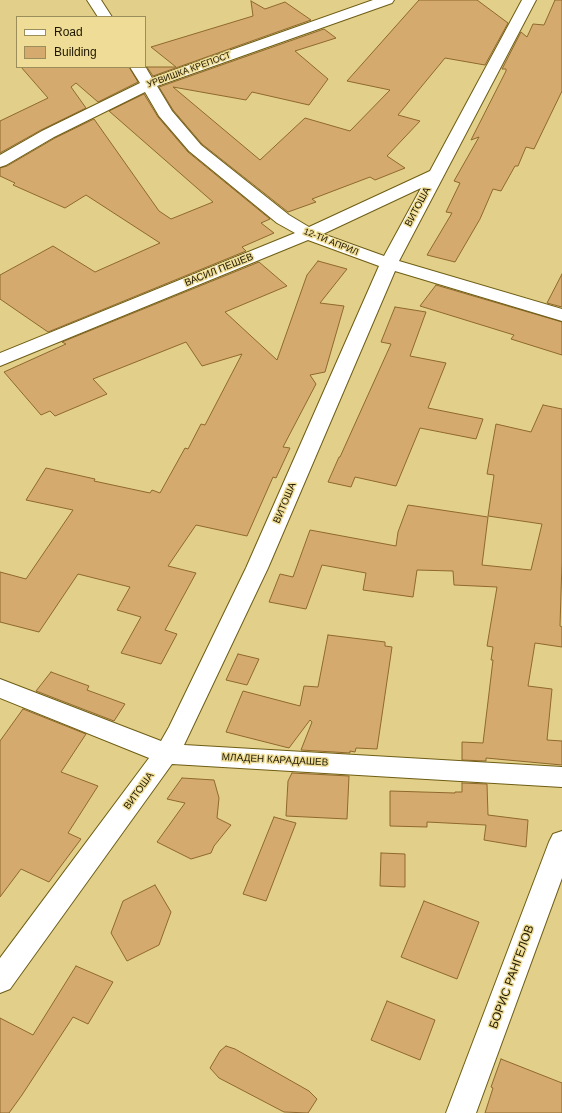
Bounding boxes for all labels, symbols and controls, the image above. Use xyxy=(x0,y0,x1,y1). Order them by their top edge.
legend xyxy=(16,16,146,68)
text: Road xyxy=(54,25,83,39)
text: Building xyxy=(54,45,97,59)
street label: УРВИШКА КРЕПОСТ xyxy=(146,50,232,90)
street label: ВИТОША xyxy=(403,185,433,229)
street label: 12-ТИ АПРИЛ xyxy=(302,226,360,258)
street label: ВАСИЛ ПЕШЕВ xyxy=(183,251,255,289)
street label: ВИТОША xyxy=(271,481,299,525)
street label: МЛАДЕН КАРАДАШЕВ xyxy=(221,751,329,769)
street label: ВИТОША xyxy=(121,770,157,812)
street label: БОРИС РАНГЕЛОВ xyxy=(487,923,537,1031)

